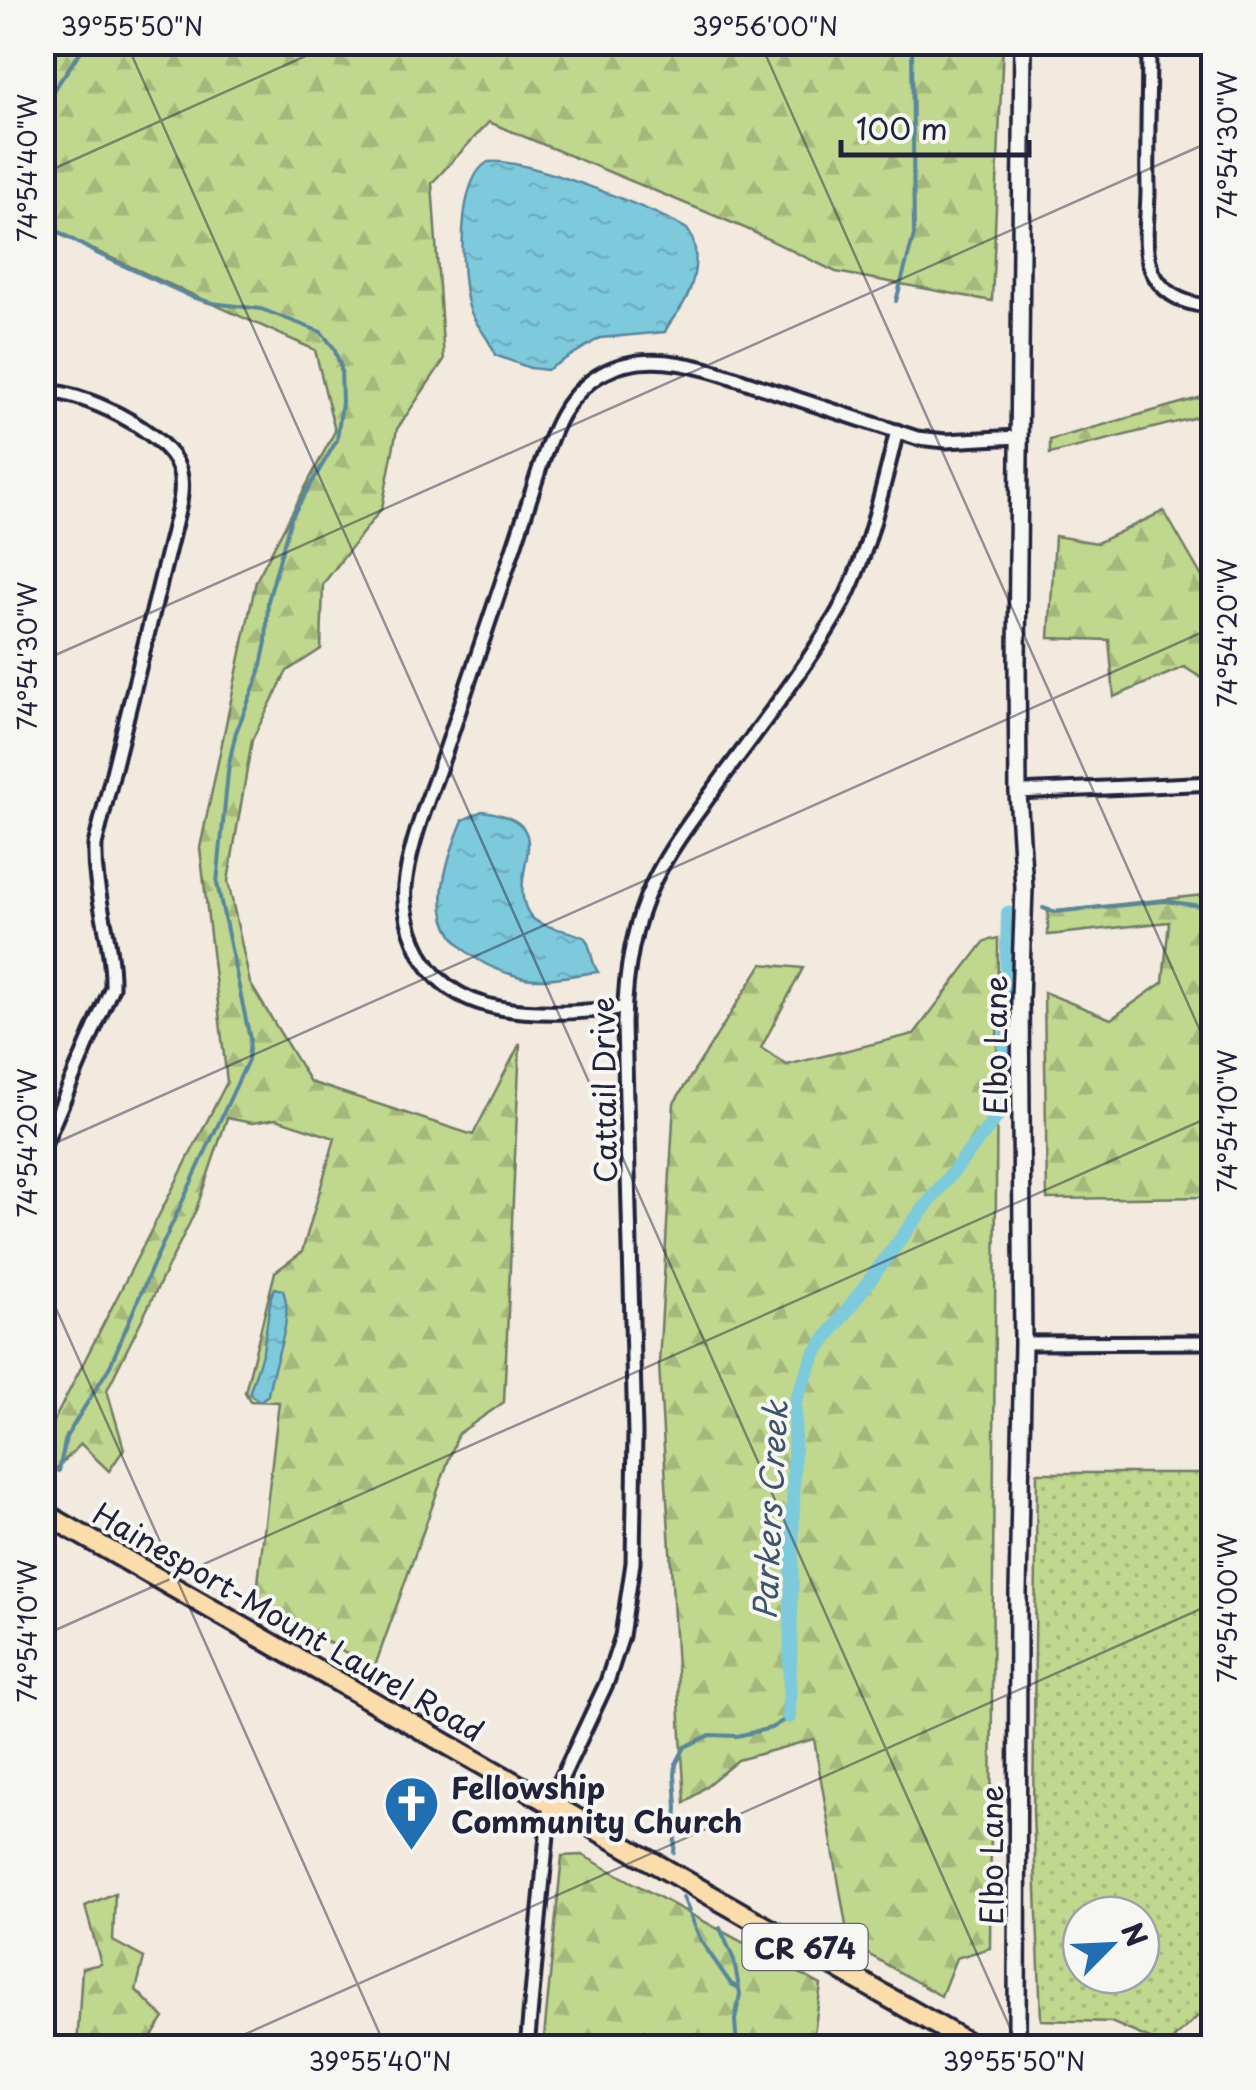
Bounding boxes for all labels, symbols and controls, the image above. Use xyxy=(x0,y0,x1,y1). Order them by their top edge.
text: 39°55'50"N xyxy=(61,7,203,45)
text: 39°56'00"N xyxy=(692,7,838,45)
text: 74°54'30"W xyxy=(1208,71,1246,219)
text: 74°54'40"W xyxy=(8,94,46,242)
scale bar xyxy=(841,95,1028,157)
text: 100 m xyxy=(856,105,948,150)
text: 74°54'20"W xyxy=(1208,558,1246,708)
text: 74°54'30"W xyxy=(8,582,46,730)
street label: Elbo Lane xyxy=(972,975,1017,1115)
street label: Cattail Drive xyxy=(579,997,627,1183)
text: 74°54'10"W xyxy=(1208,1049,1246,1193)
text: 74°54'20"W xyxy=(8,1068,46,1218)
water label: Parkers Creek xyxy=(739,1398,799,1620)
street label: Hainesport-Mount Laurel Road xyxy=(85,1490,493,1752)
text: 74°54'00"W xyxy=(1208,1533,1246,1683)
text: 74°54'10"W xyxy=(8,1559,46,1703)
place label: Fellowship Community Church xyxy=(451,1764,743,1843)
church icon: Fellowship Community Church xyxy=(382,1773,442,1852)
street label: Elbo Lane xyxy=(968,1785,1013,1925)
north arrow xyxy=(1061,1895,1161,1995)
text: N xyxy=(1111,1915,1159,1953)
road number: CR 674 xyxy=(742,1924,868,1970)
text: 39°55'40"N xyxy=(308,2042,452,2080)
text: 39°55'50"N xyxy=(943,2042,1085,2080)

